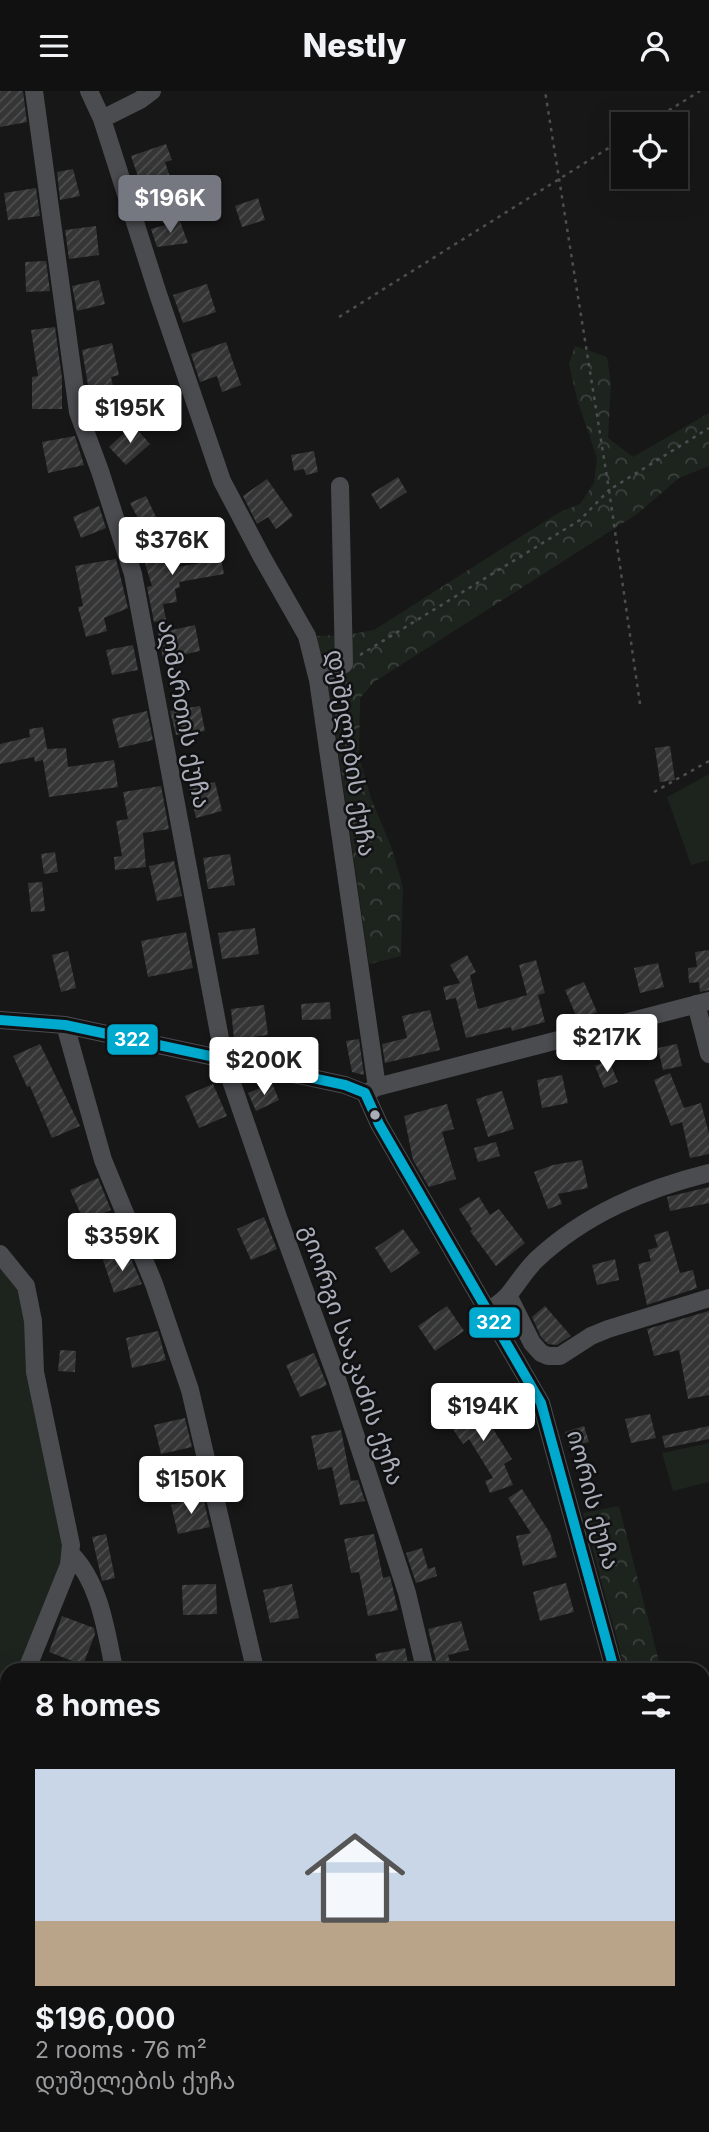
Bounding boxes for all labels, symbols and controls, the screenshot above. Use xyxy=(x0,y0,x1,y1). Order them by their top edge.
text: Nestly xyxy=(303,26,406,65)
icon: menu xyxy=(35,27,73,65)
icon: person xyxy=(636,27,674,65)
map controls xyxy=(611,112,688,189)
button: locate xyxy=(611,112,688,189)
pin: $196K xyxy=(121,176,219,235)
text: $196K xyxy=(134,184,206,212)
pin: $195K xyxy=(81,385,179,445)
text: $195K xyxy=(94,394,166,422)
pin: $376K xyxy=(123,517,221,577)
text: $376K xyxy=(135,526,209,554)
street label: აღმართის ქუჩა xyxy=(151,617,217,811)
street label: დუშელების ქუჩა xyxy=(321,647,382,859)
pin: $217K xyxy=(558,1014,656,1074)
line badge: 322 xyxy=(106,1023,159,1056)
text: $217K xyxy=(572,1023,642,1051)
text: 322 xyxy=(114,1028,150,1051)
pin: $200K xyxy=(215,1037,313,1097)
text: $200K xyxy=(225,1046,303,1074)
unlabelled marker xyxy=(368,1108,382,1122)
pin: $359K xyxy=(73,1213,171,1273)
street label: გიორგი სააკაძის ქუჩა xyxy=(294,1221,411,1489)
text: $359K xyxy=(84,1222,160,1250)
line badge: 322 xyxy=(468,1306,521,1339)
text: 322 xyxy=(476,1311,512,1334)
pin: $194K xyxy=(434,1383,532,1443)
text: $194K xyxy=(447,1392,519,1420)
street label: იორის ქუჩა xyxy=(561,1427,626,1573)
pin: $150K xyxy=(142,1457,240,1516)
text: $150K xyxy=(155,1465,227,1493)
icon: filters xyxy=(637,1686,675,1724)
text: 8 homes xyxy=(35,1687,161,1723)
icon: home xyxy=(292,1815,418,1941)
text: $196,000 xyxy=(35,2000,175,2036)
text: 2 rooms · 76 m² xyxy=(35,2036,207,2064)
text: დუშელების ქუჩა xyxy=(35,2067,236,2095)

